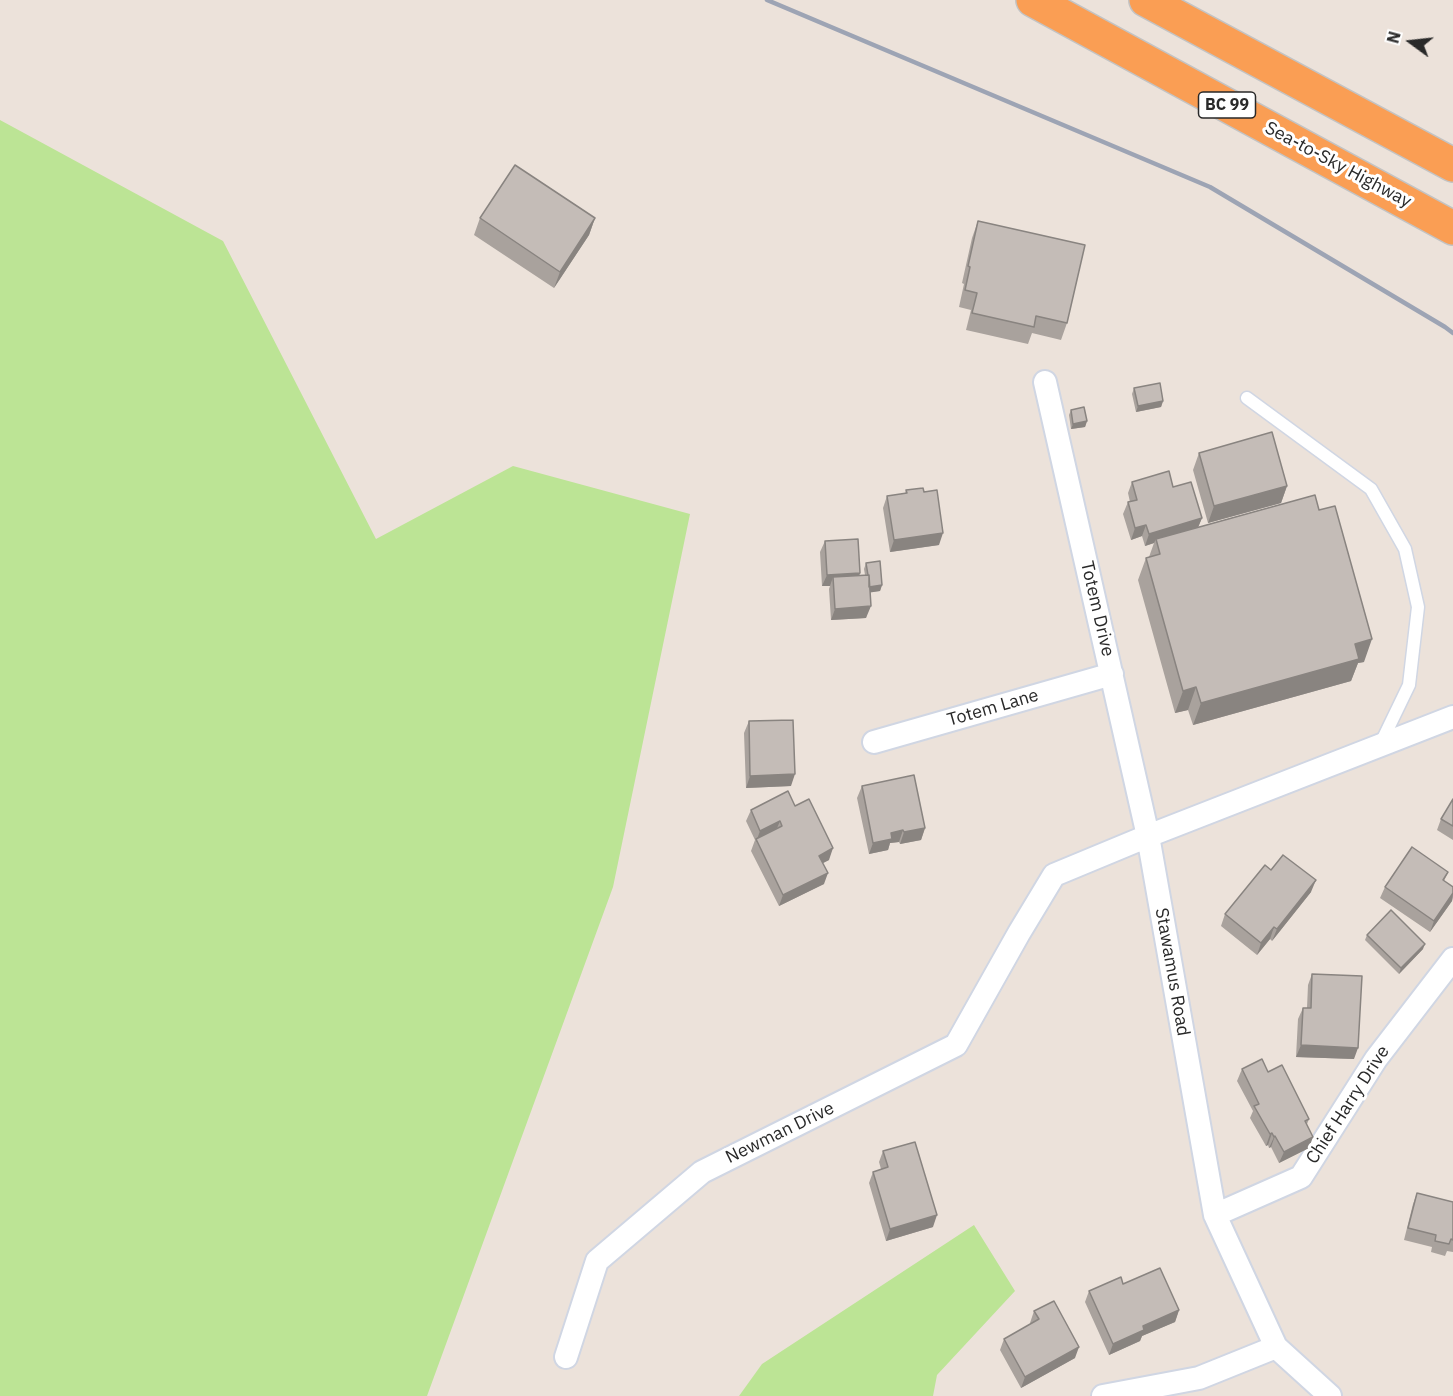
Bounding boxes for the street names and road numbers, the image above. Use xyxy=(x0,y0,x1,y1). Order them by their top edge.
road number: BC 99 xyxy=(1198,92,1256,118)
street label: Sea-to-Sky Highway xyxy=(1261,117,1415,213)
street label: Totem Drive xyxy=(1076,559,1118,659)
street label: Totem Lane xyxy=(945,685,1041,731)
street label: Stawamus Road xyxy=(1150,906,1194,1038)
street label: Chief Harry Drive xyxy=(1302,1042,1394,1168)
street label: Newman Drive xyxy=(722,1097,838,1169)

